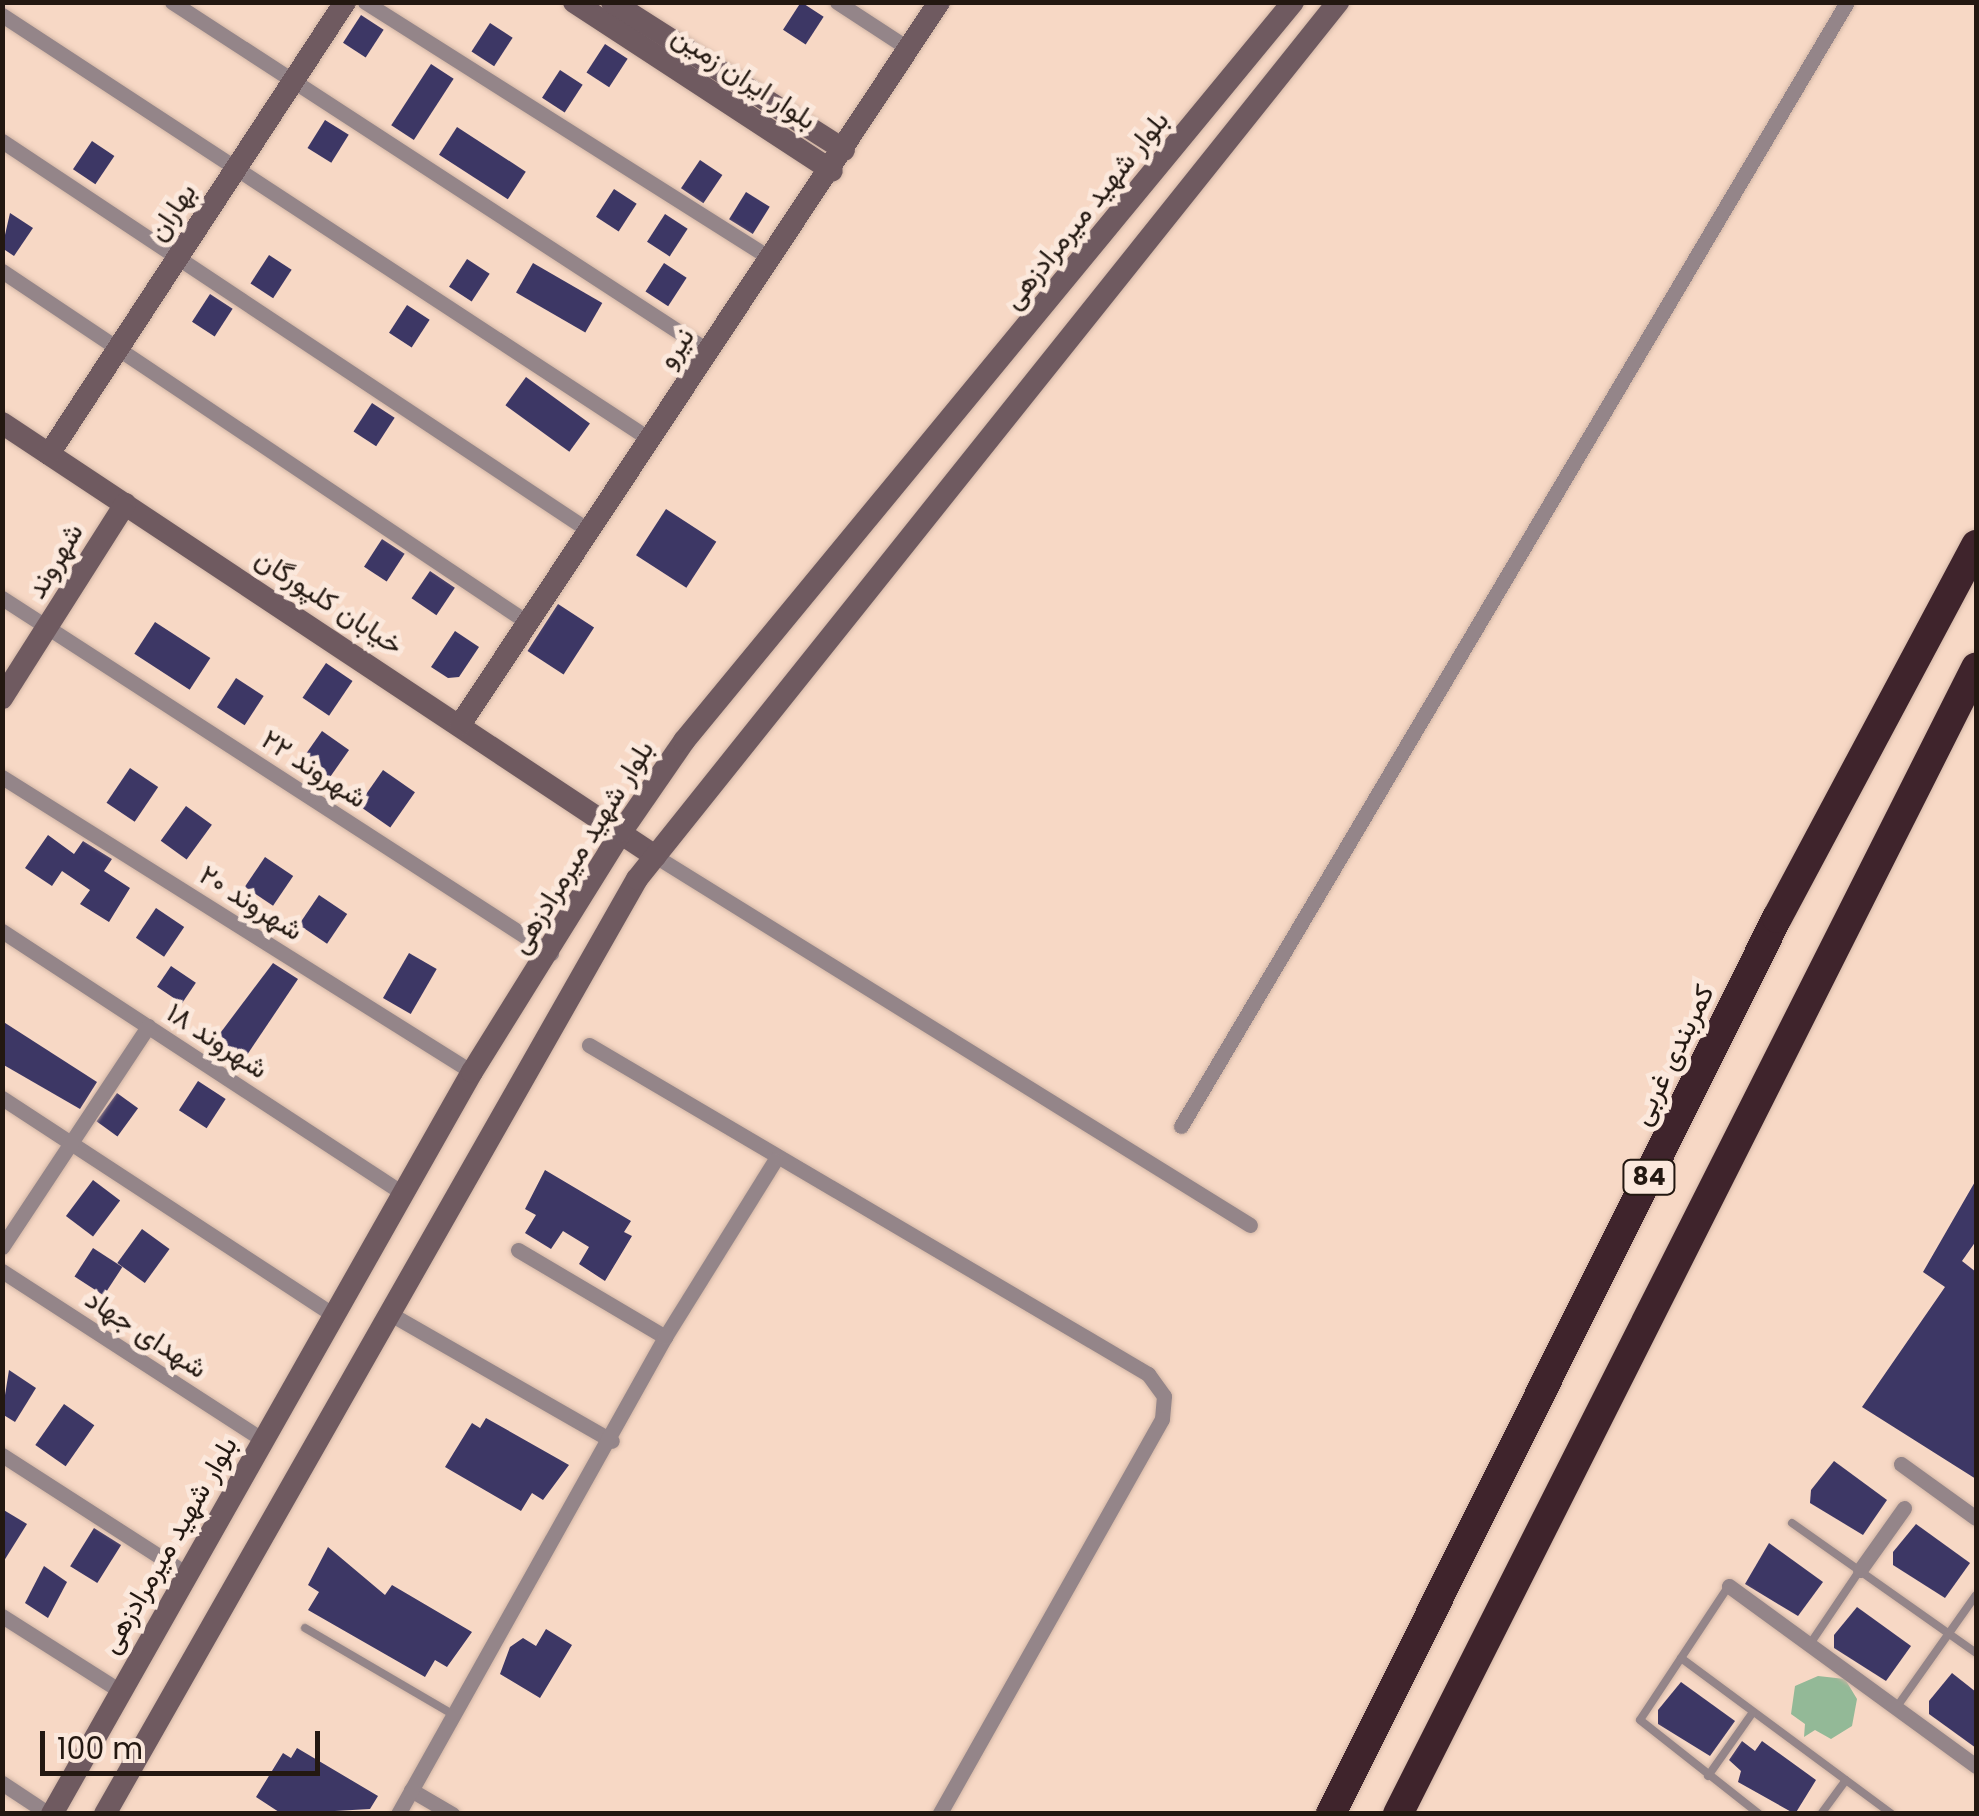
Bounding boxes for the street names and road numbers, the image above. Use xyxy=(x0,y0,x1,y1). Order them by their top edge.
street label: بلوار ایران زمین xyxy=(666,19,822,137)
street label: بلوار شهید میرمرادزهی xyxy=(996,104,1176,316)
street label: بهاران xyxy=(141,177,203,247)
street label: نیرو xyxy=(650,321,702,375)
street label: شهروند xyxy=(20,517,90,605)
street label: خیابان کلپورگان xyxy=(249,542,409,662)
street label: شهروند ۲۲ xyxy=(255,723,373,815)
street label: بلوار شهید میرمرادزهی xyxy=(503,734,661,960)
street label: شهروند ۲۰ xyxy=(193,858,309,948)
street label: کمربندی غربی xyxy=(1625,979,1721,1131)
street label: شهروند ۱۸ xyxy=(160,996,274,1086)
road number: 84 xyxy=(1622,1157,1676,1197)
street label: شهدای جهاد xyxy=(79,1282,213,1386)
street label: بلوار شهید میرمرادزهی xyxy=(93,1430,245,1660)

